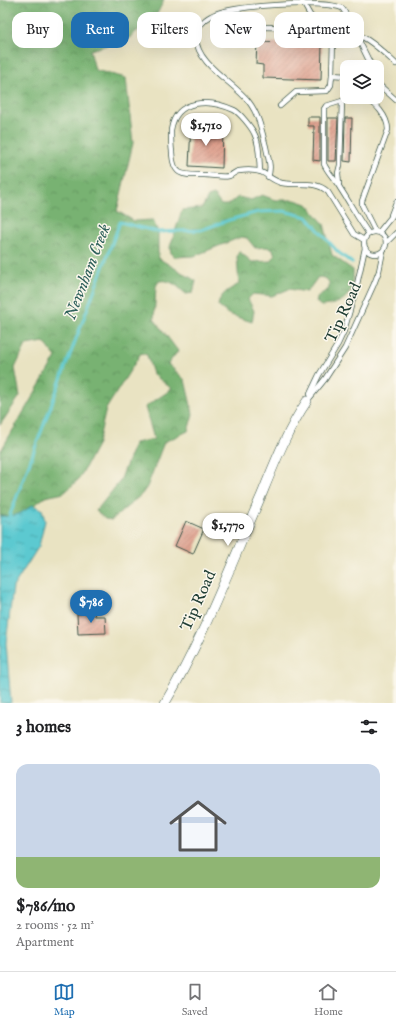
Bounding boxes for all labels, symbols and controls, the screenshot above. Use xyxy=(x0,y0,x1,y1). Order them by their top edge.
chip: Buy xyxy=(12,12,63,48)
chip: Rent xyxy=(71,12,129,48)
chip: Filters xyxy=(137,12,202,48)
chip: New xyxy=(210,12,266,48)
chip: Apartment xyxy=(274,12,364,48)
map controls xyxy=(340,60,384,104)
button: layers xyxy=(340,60,384,104)
pin: $1,710 xyxy=(173,113,239,147)
text: $1,710 xyxy=(190,117,222,134)
water label: Newnham Creek xyxy=(60,221,116,323)
street label: Tip Road xyxy=(321,279,367,346)
pin: $1,770 xyxy=(195,513,261,547)
text: $1,770 xyxy=(211,517,245,534)
street label: Tip Road xyxy=(177,567,221,634)
pin: $786 xyxy=(67,590,115,624)
text: $786 xyxy=(79,594,103,611)
icon: filters xyxy=(358,716,380,738)
text: 3 homes xyxy=(16,717,71,738)
icon: home xyxy=(162,790,234,862)
text: $786/mo xyxy=(16,896,75,917)
text: 2 rooms · 52 m² xyxy=(16,917,94,934)
text: Apartment xyxy=(16,934,74,951)
tab: Map xyxy=(53,981,75,1019)
tab: Saved xyxy=(182,981,208,1019)
tab: Home xyxy=(314,981,343,1019)

